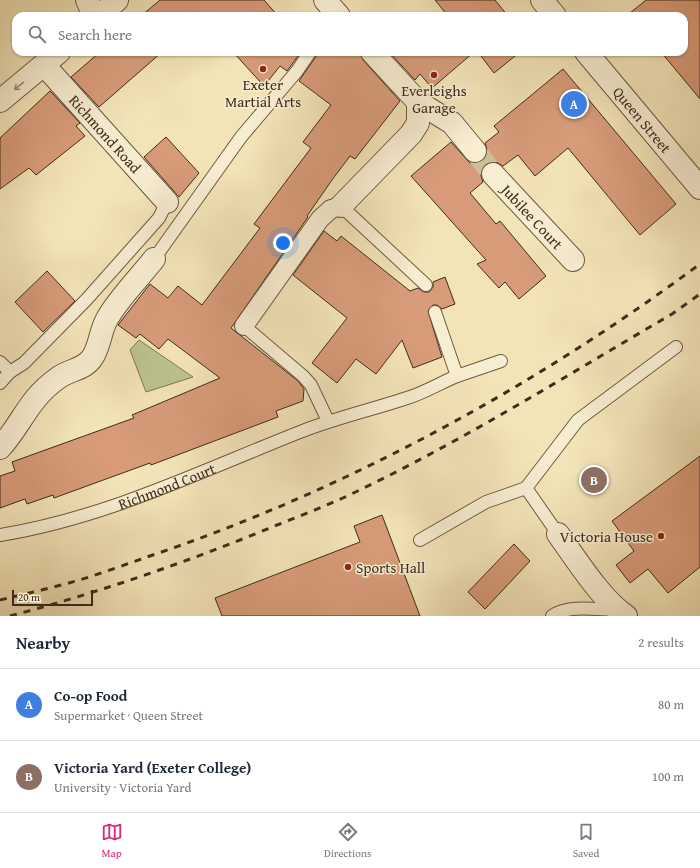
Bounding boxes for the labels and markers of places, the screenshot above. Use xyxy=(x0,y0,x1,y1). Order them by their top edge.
marker: Exeter Martial Arts xyxy=(258,64,268,74)
marker: Everleighs Garage xyxy=(429,70,439,80)
place label: Exeter Martial Arts xyxy=(225,74,301,112)
place label: Everleighs Garage xyxy=(401,80,467,118)
pin: A xyxy=(561,89,587,119)
pin: B xyxy=(581,465,607,495)
place label: Victoria House xyxy=(560,526,653,547)
marker: Victoria House xyxy=(656,531,666,541)
place label: Sports Hall xyxy=(356,557,425,578)
marker: Sports Hall xyxy=(343,562,353,572)

